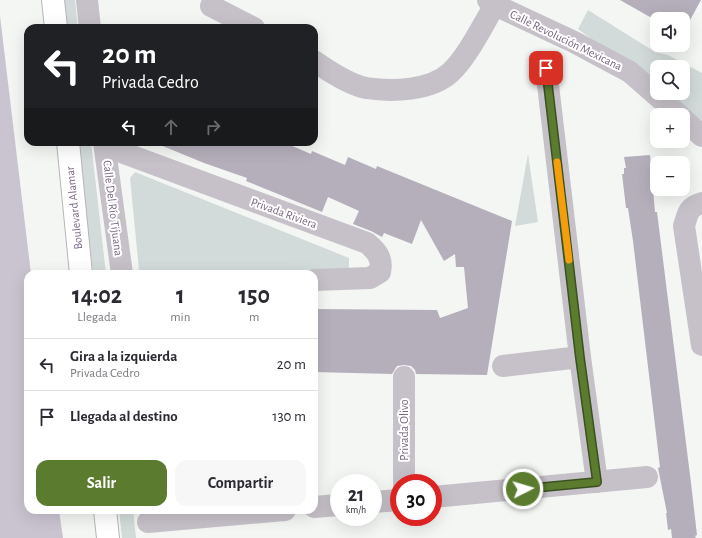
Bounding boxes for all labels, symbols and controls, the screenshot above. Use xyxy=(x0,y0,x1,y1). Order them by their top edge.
street label: Calle Revolución Mexicana xyxy=(508,8,624,73)
map controls xyxy=(650,12,690,196)
button: sound xyxy=(650,12,690,52)
icon: left xyxy=(36,40,88,92)
text: 20 m xyxy=(102,41,157,69)
pin xyxy=(529,51,563,85)
icon: arrive xyxy=(535,57,557,79)
button: search xyxy=(650,60,690,100)
text: Privada Cedro xyxy=(102,74,199,92)
button: + xyxy=(650,108,690,148)
icon: left xyxy=(118,116,140,138)
icon: ahead xyxy=(160,116,182,138)
icon: right xyxy=(202,116,224,138)
button: − xyxy=(650,156,690,196)
street label: Calle Del Río Tijuana xyxy=(100,160,125,257)
street label: Boulevard Alamar xyxy=(64,166,84,250)
street label: Privada Riviera xyxy=(249,195,319,231)
text: 14:02 xyxy=(72,284,122,308)
text: 1 xyxy=(176,284,185,308)
text: 150 xyxy=(238,284,270,308)
text: Llegada xyxy=(77,311,117,324)
text: min xyxy=(170,311,190,324)
text: m xyxy=(249,311,259,324)
text: Gira a la izquierda xyxy=(70,349,177,364)
icon: left xyxy=(36,354,58,376)
text: 20 m xyxy=(277,357,306,372)
text: Privada Cedro xyxy=(70,367,140,380)
street label: Privada Olivo xyxy=(398,399,410,461)
icon: arrive xyxy=(36,406,58,428)
text: Llegada al destino xyxy=(70,409,178,424)
text: 130 m xyxy=(272,409,306,424)
button: Salir xyxy=(36,460,167,506)
button: Compartir xyxy=(175,460,306,506)
position arrow xyxy=(502,468,544,510)
speed limit sign: 30 xyxy=(390,474,442,526)
text: 21 xyxy=(348,485,364,505)
text: km/h xyxy=(346,505,366,515)

